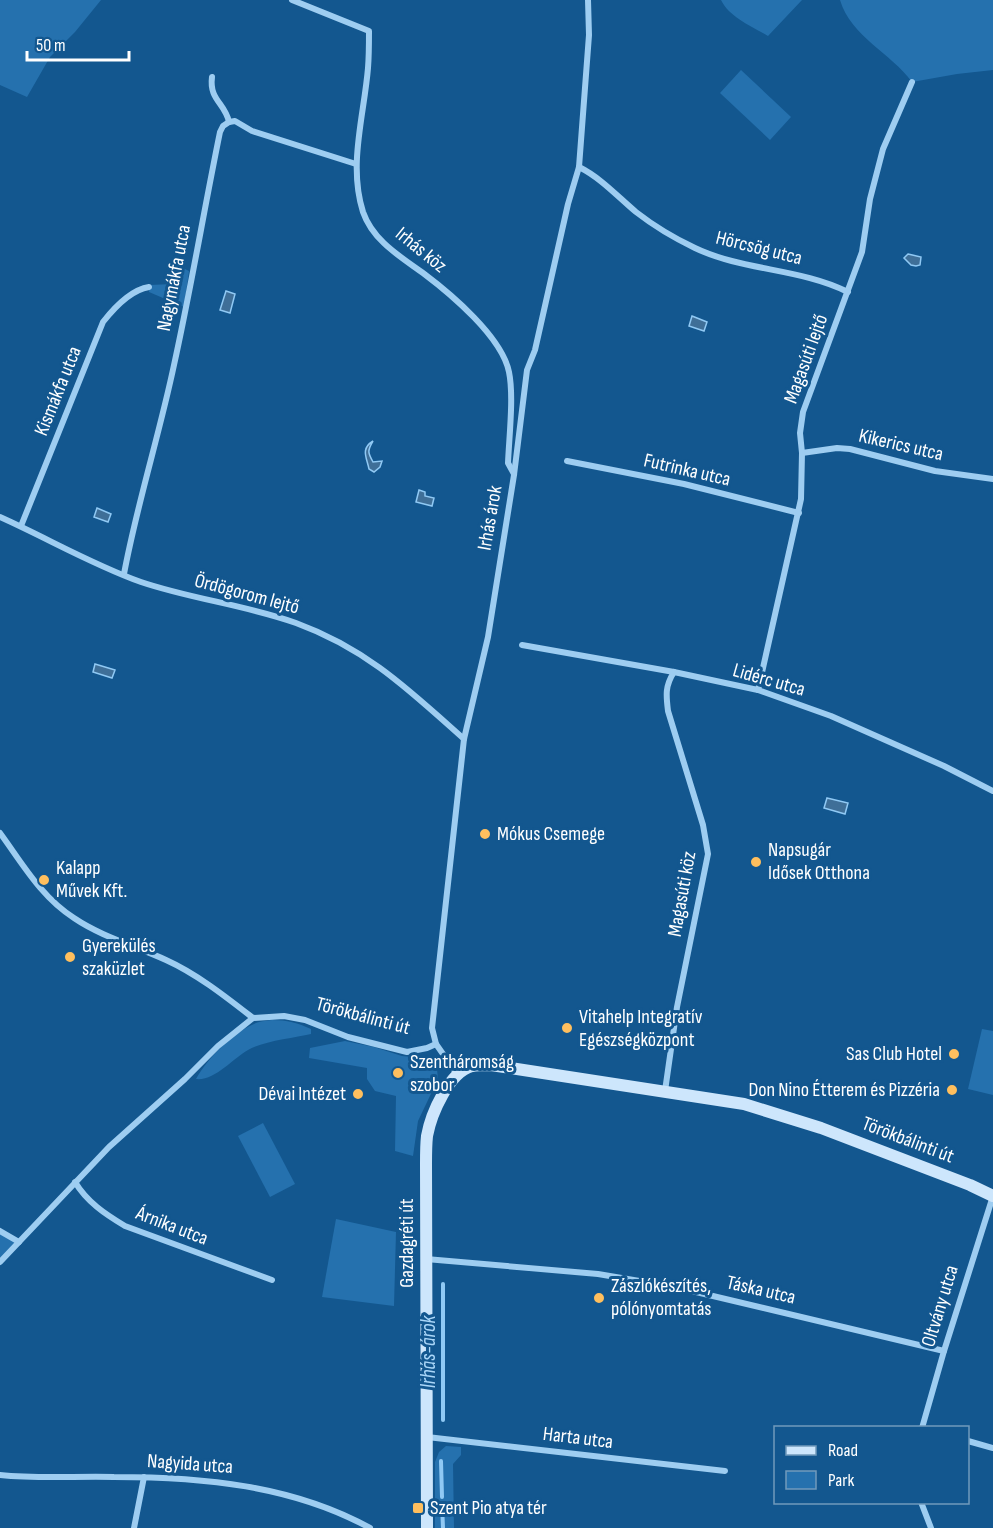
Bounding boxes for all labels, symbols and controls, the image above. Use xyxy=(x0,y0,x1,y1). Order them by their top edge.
scale bar xyxy=(27,24,129,62)
text: 50 m xyxy=(36,35,66,56)
street label: Irhás köz xyxy=(391,222,451,278)
street label: Nagymákfa utca xyxy=(152,223,196,333)
street label: Hörcsög utca xyxy=(713,226,805,270)
street label: Magasúti lejtő xyxy=(779,311,833,407)
street label: Kismákfa utca xyxy=(29,343,87,439)
street label: Kikerics utca xyxy=(857,424,945,466)
street label: Futrinka utca xyxy=(641,448,733,492)
street label: Irhás árok xyxy=(472,483,508,552)
street label: Ördögorom lejtő xyxy=(192,569,302,619)
street label: Lidérc utca xyxy=(730,658,808,702)
place label: Mókus Csemege xyxy=(497,822,605,846)
marker: Mókus Csemege xyxy=(478,827,492,841)
place label: Napsugár Idősek Otthona xyxy=(768,838,870,885)
street label: Magasúti köz xyxy=(663,849,701,939)
marker: Napsugár Idősek Otthona xyxy=(749,855,763,869)
place label: Kalapp Művek Kft. xyxy=(56,856,127,903)
marker: Kalapp Művek Kft. xyxy=(37,873,51,887)
place label: Gyerekülés szaküzlet xyxy=(82,934,156,981)
marker: Gyerekülés szaküzlet xyxy=(63,950,77,964)
street label: Törökbálinti út xyxy=(313,992,413,1040)
place label: Vitahelp Integratív Egészségközpont xyxy=(579,1005,703,1052)
marker: Vitahelp Integratív Egészségközpont xyxy=(560,1021,574,1035)
place label: Sas Club Hotel xyxy=(846,1042,942,1066)
marker: Sas Club Hotel xyxy=(947,1047,961,1061)
place label: Szentháromság szobor xyxy=(410,1050,514,1097)
marker: Szentháromság szobor xyxy=(391,1066,405,1080)
place label: Don Nino Étterem és Pizzéria xyxy=(748,1078,940,1102)
place label: Dévai Intézet xyxy=(259,1082,346,1106)
marker: Don Nino Étterem és Pizzéria xyxy=(945,1083,959,1097)
marker: Dévai Intézet xyxy=(351,1087,365,1101)
street label: Törökbálinti út xyxy=(859,1112,957,1168)
street label: Gazdagréti út xyxy=(395,1198,419,1288)
street label: Árnika utca xyxy=(132,1201,211,1251)
street label: Oltvány utca xyxy=(916,1262,964,1350)
street label: Táska utca xyxy=(724,1270,798,1310)
place label: Zászlókészítés, pólónyomtatás xyxy=(611,1274,712,1321)
marker: Zászlókészítés, pólónyomtatás xyxy=(592,1291,606,1305)
water label: Irhás-árok xyxy=(416,1314,441,1388)
street label: Harta utca xyxy=(542,1422,614,1454)
legend xyxy=(774,1426,969,1504)
text: Road xyxy=(828,1440,858,1461)
street label: Nagyida utca xyxy=(146,1449,234,1479)
text: Park xyxy=(828,1470,854,1491)
place label: Szent Pio atya tér xyxy=(430,1496,547,1520)
marker: Szent Pio atya tér xyxy=(411,1501,425,1515)

